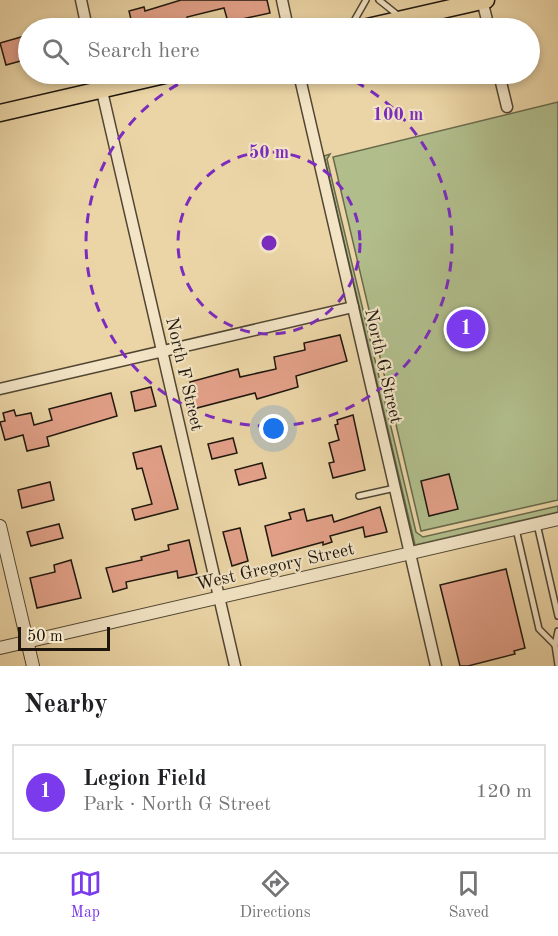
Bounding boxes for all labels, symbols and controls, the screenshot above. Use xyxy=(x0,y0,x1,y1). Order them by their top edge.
search box xyxy=(18,18,540,84)
icon: search xyxy=(39,35,72,68)
text: Search here xyxy=(87,40,200,62)
text: 100 m xyxy=(373,106,423,124)
text: 50 m xyxy=(249,144,289,162)
centre of rings xyxy=(259,233,279,253)
pin: 1 xyxy=(446,306,486,352)
street label: North G Street xyxy=(361,307,405,425)
street label: North F Street xyxy=(162,316,206,433)
your location xyxy=(259,414,288,443)
street label: West Gregory Street xyxy=(194,540,356,594)
scale bar xyxy=(18,624,110,652)
text: 50 m xyxy=(27,629,63,645)
text: Nearby xyxy=(24,692,108,718)
text: Legion Field xyxy=(83,768,207,790)
text: 1 xyxy=(40,782,51,802)
text: 120 m xyxy=(476,782,532,802)
text: Park · North G Street xyxy=(83,795,271,815)
tab: Map xyxy=(69,867,102,923)
tab: Directions xyxy=(240,867,311,923)
tab: Saved xyxy=(448,867,489,923)

